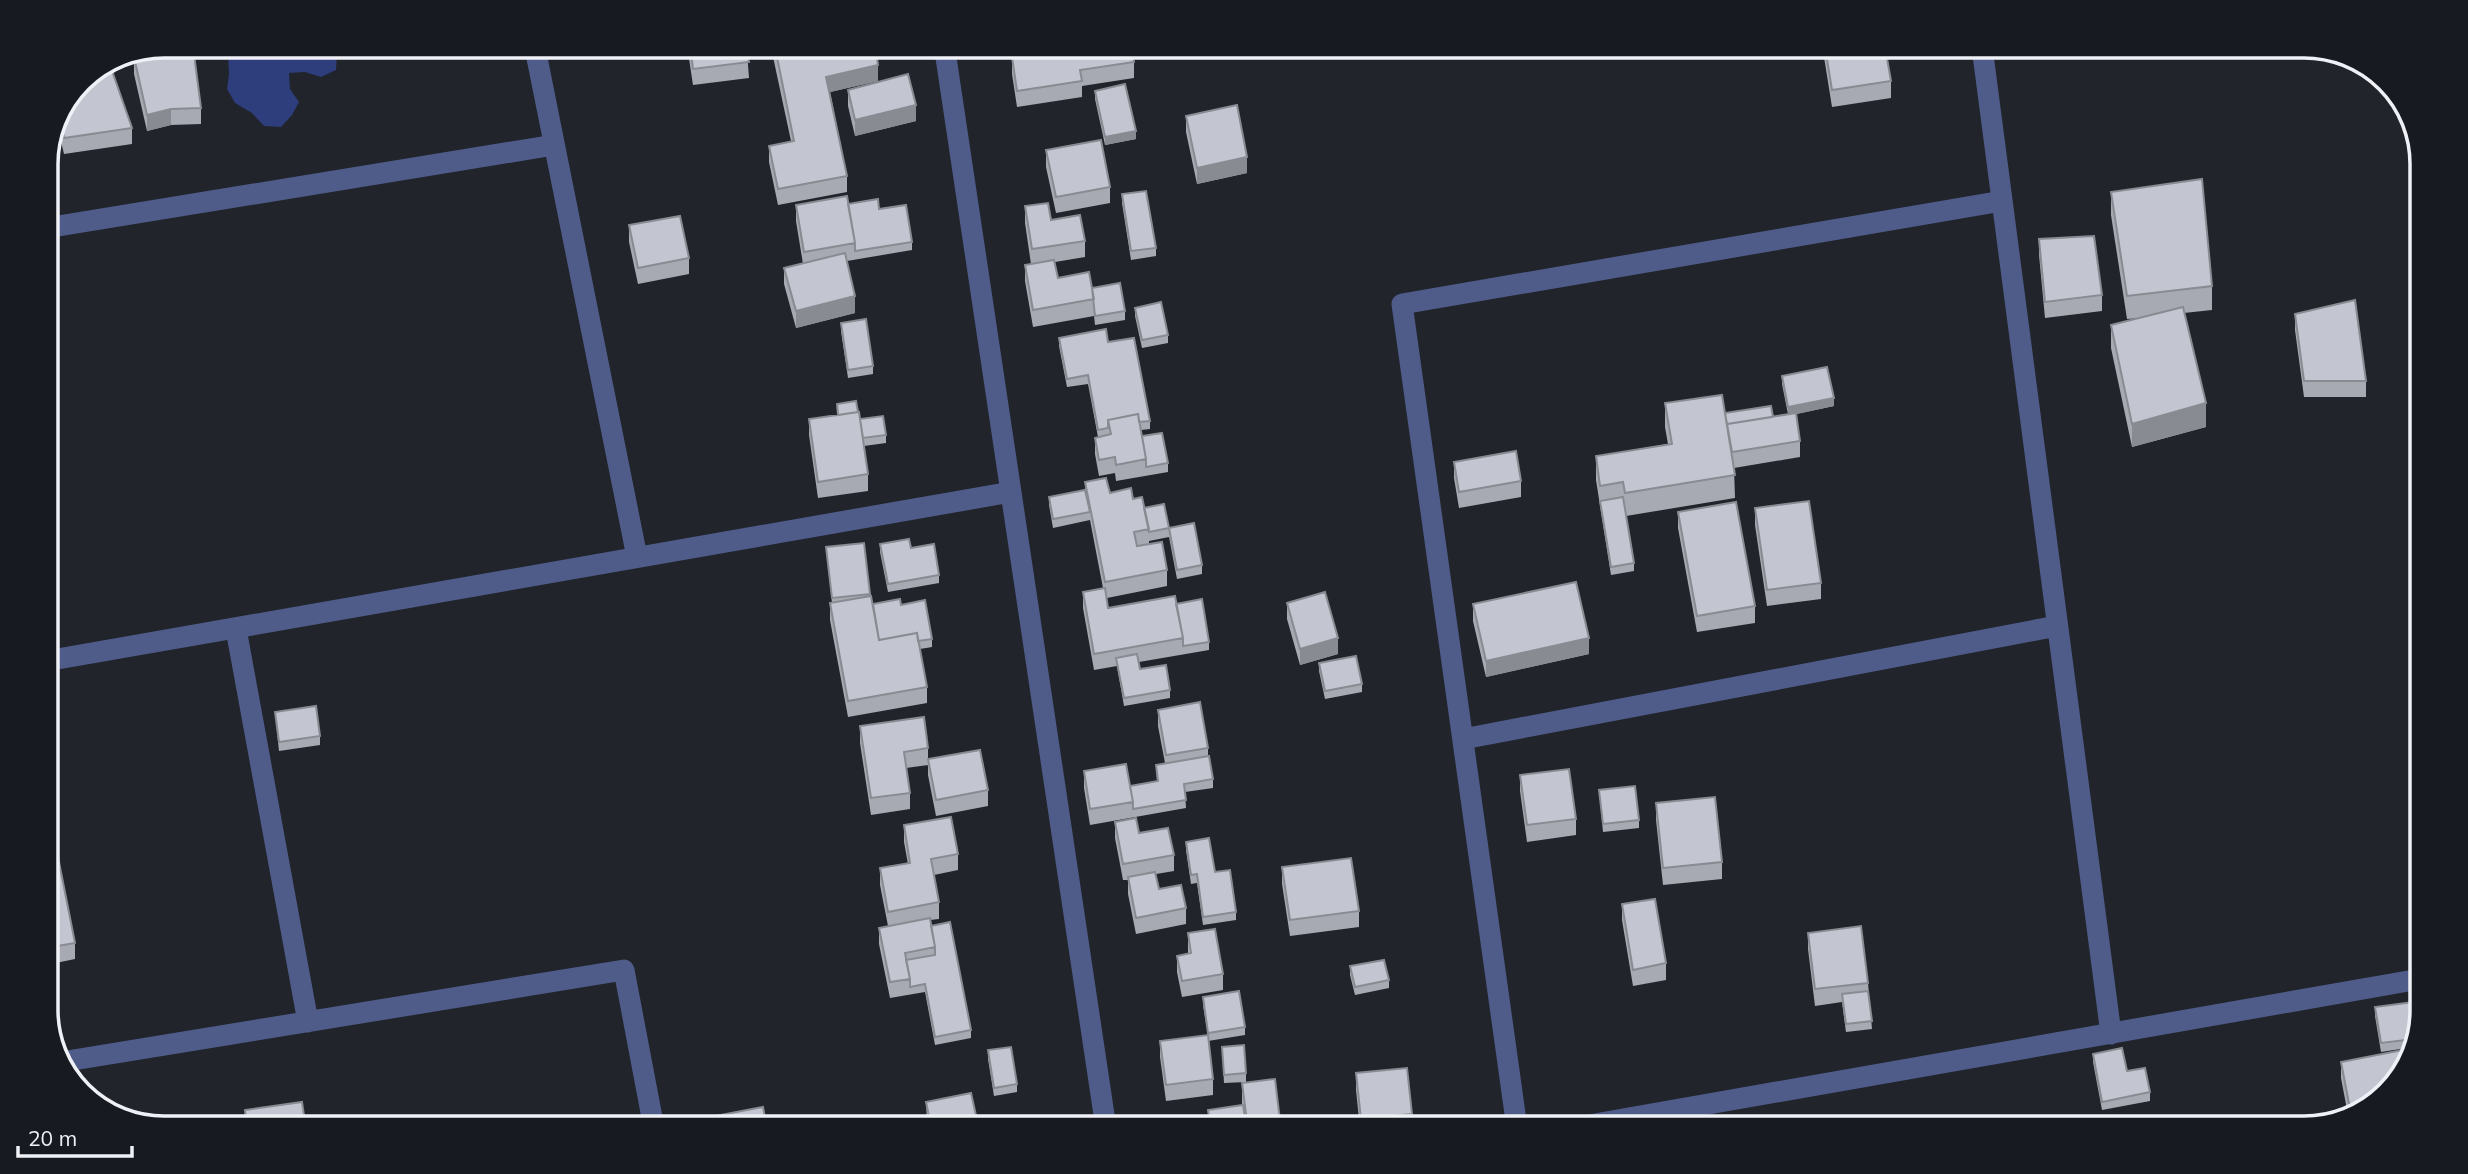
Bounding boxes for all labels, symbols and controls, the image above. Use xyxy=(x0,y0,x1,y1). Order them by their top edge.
scale bar xyxy=(18,1114,131,1158)
text: 20 m xyxy=(28,1125,77,1151)

